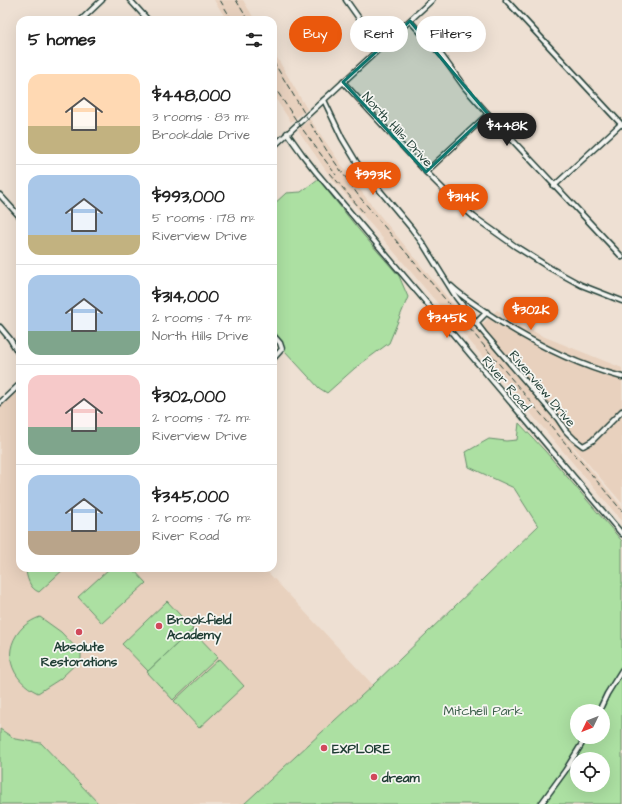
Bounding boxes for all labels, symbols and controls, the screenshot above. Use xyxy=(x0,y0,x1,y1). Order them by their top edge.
chip: Buy xyxy=(289,16,342,52)
chip: Rent xyxy=(350,16,408,52)
chip: Filters xyxy=(416,16,486,52)
text: 5 homes xyxy=(28,28,96,52)
icon: filters xyxy=(243,29,265,51)
text: $448,000 xyxy=(152,84,231,108)
street label: North Hills Drive xyxy=(358,88,437,171)
icon: home xyxy=(60,90,108,138)
text: 3 rooms · 83 m² xyxy=(152,108,250,126)
pin: $448K xyxy=(479,113,535,147)
text: $448K xyxy=(486,117,528,135)
text: Brookdale Drive xyxy=(152,126,250,144)
pin: $993K xyxy=(345,162,401,196)
text: $993K xyxy=(355,166,391,184)
pin: $314K xyxy=(435,184,491,218)
text: $993,000 xyxy=(152,185,225,209)
text: $314K xyxy=(447,188,479,206)
icon: home xyxy=(60,191,108,239)
text: 5 rooms · 178 m² xyxy=(152,209,255,227)
text: Riverview Drive xyxy=(152,227,247,245)
text: $314,000 xyxy=(152,285,219,309)
icon: home xyxy=(60,291,108,339)
pin: $302K xyxy=(503,297,559,331)
text: $302K xyxy=(512,301,550,319)
pin: $345K xyxy=(419,305,475,339)
text: 2 rooms · 74 m² xyxy=(152,309,252,327)
text: $345K xyxy=(427,309,467,327)
text: North Hills Drive xyxy=(152,327,249,345)
street label: Riverview Drive xyxy=(505,346,580,431)
street label: River Road xyxy=(478,352,535,415)
text: $302,000 xyxy=(152,385,226,409)
icon: home xyxy=(60,391,108,439)
text: 2 rooms · 72 m² xyxy=(152,409,251,427)
text: Riverview Drive xyxy=(152,427,247,445)
text: $345,000 xyxy=(152,485,229,509)
icon: home xyxy=(60,491,108,539)
text: 2 rooms · 76 m² xyxy=(152,509,252,527)
text: River Road xyxy=(152,527,219,545)
place label: Brookfield Academy xyxy=(167,611,232,645)
marker: Brookfield Academy xyxy=(154,621,164,631)
marker: Absolute Restorations xyxy=(74,627,84,637)
place label: Absolute Restorations xyxy=(41,638,118,671)
park label: Mitchell Park xyxy=(443,702,523,720)
north arrow xyxy=(570,704,610,744)
map controls xyxy=(570,704,610,792)
place label: EXPLORE xyxy=(332,740,391,758)
marker: EXPLORE xyxy=(319,743,329,753)
button: locate xyxy=(570,752,610,792)
place label: dream xyxy=(381,769,420,787)
marker: dream xyxy=(369,772,379,782)

